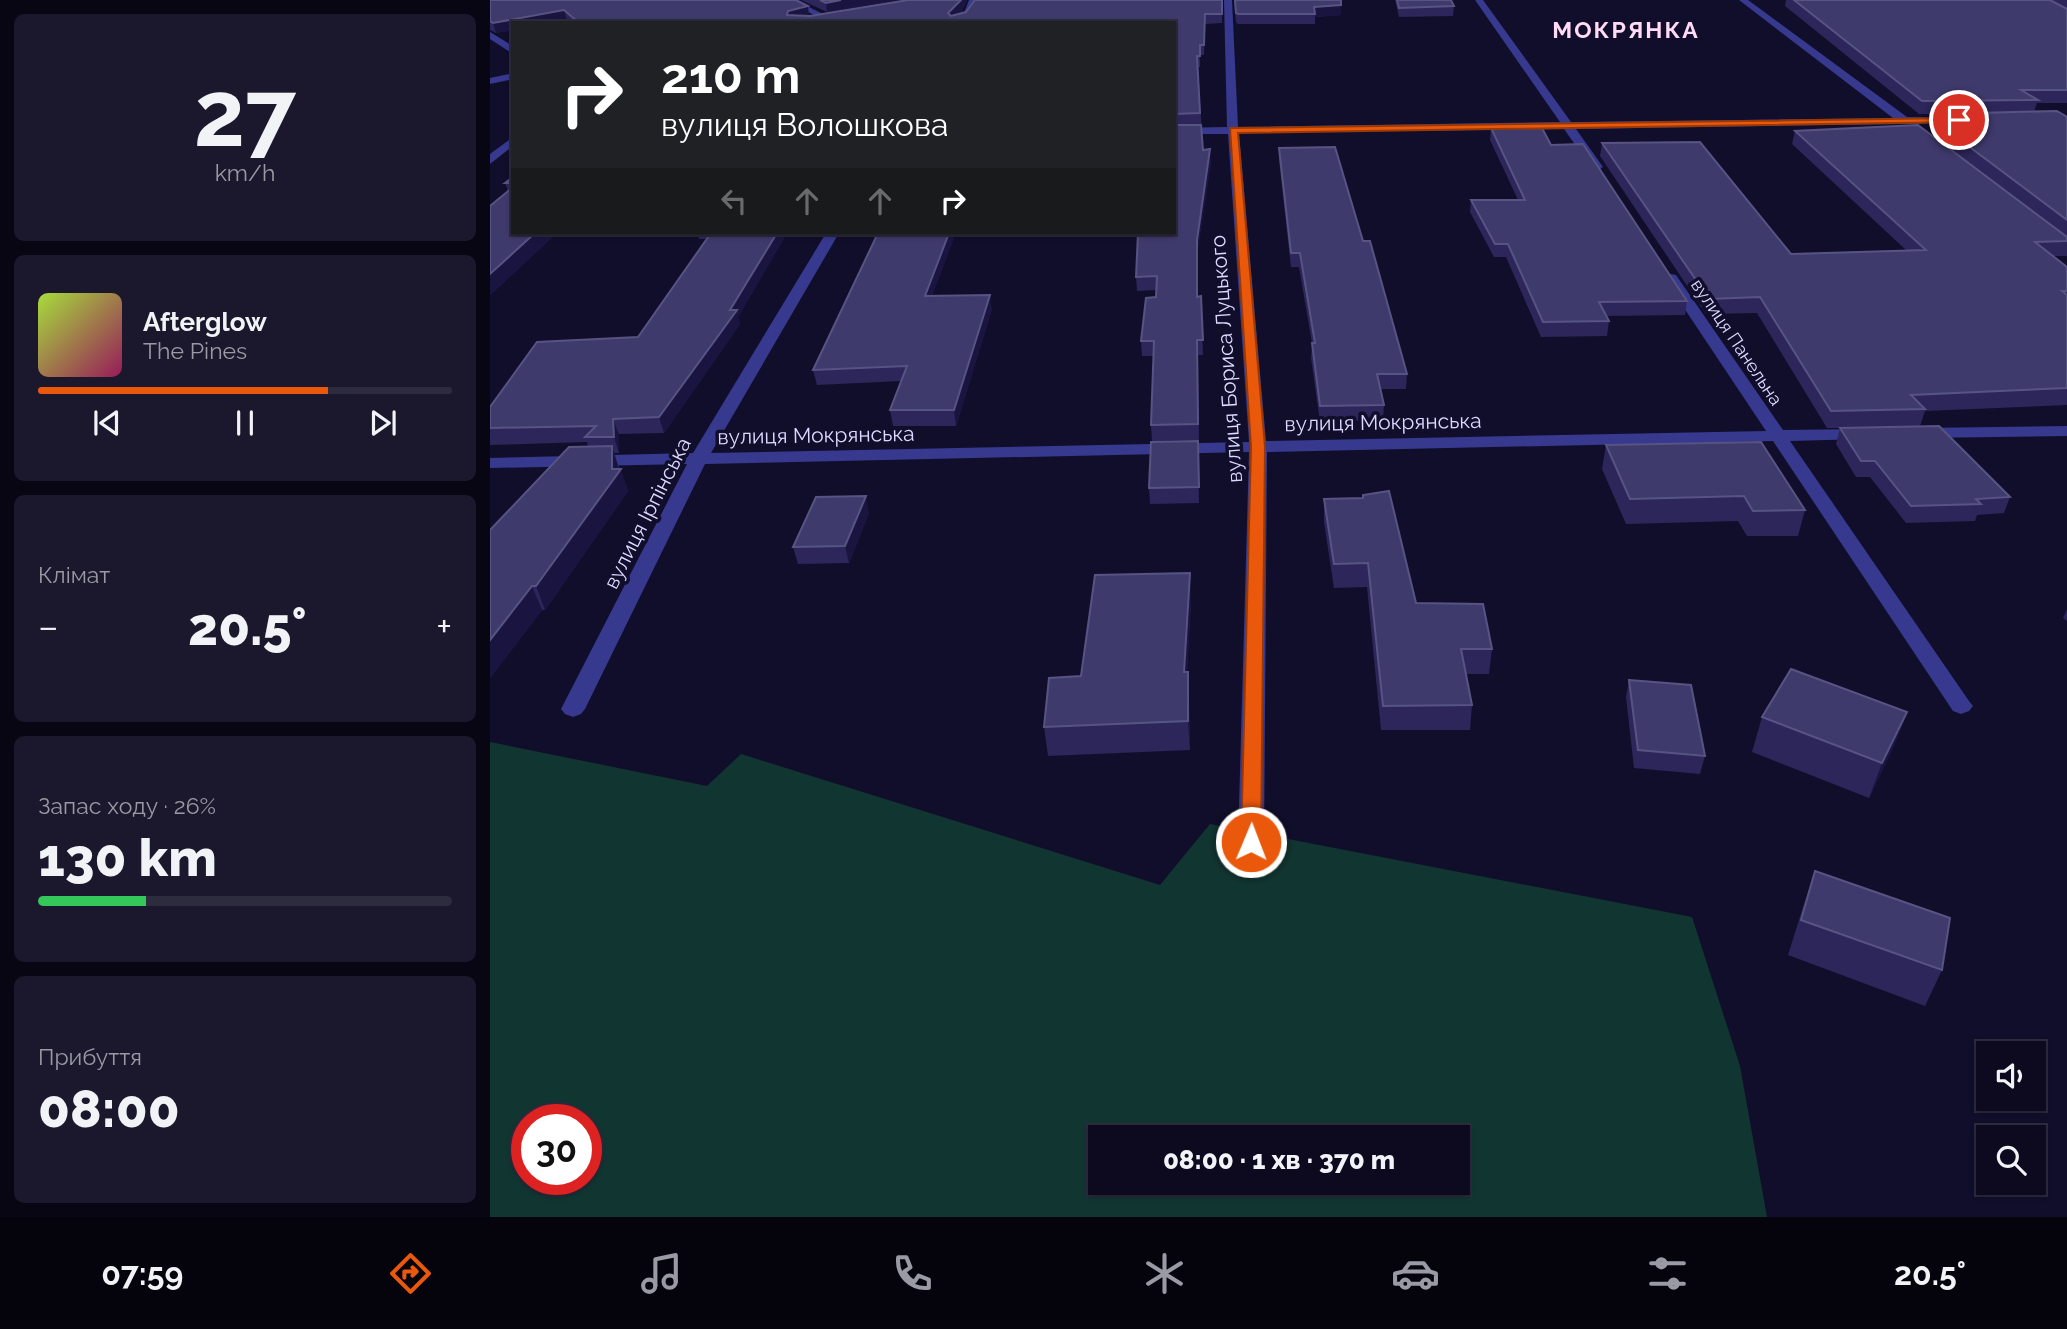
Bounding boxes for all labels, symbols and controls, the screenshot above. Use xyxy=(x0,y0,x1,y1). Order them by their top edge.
district label: МОКРЯНКА xyxy=(1552,16,1700,43)
text: 210 m xyxy=(661,47,800,104)
icon: right xyxy=(546,49,637,140)
text: 27 xyxy=(194,60,296,167)
pin xyxy=(1929,90,1989,150)
icon: arrive xyxy=(1940,101,1978,139)
text: вулиця Волошкова xyxy=(661,106,948,143)
text: km/h xyxy=(215,159,275,186)
icon: left xyxy=(715,182,753,220)
icon: ahead xyxy=(788,182,826,220)
icon: ahead xyxy=(861,182,899,220)
icon: right xyxy=(934,182,972,220)
street label: вулиця Бориса Луцького xyxy=(1205,234,1247,484)
street label: вулиця Панельна xyxy=(1687,275,1787,409)
text: Afterglow xyxy=(143,307,267,337)
text: The Pines xyxy=(143,337,247,364)
icon: previous xyxy=(88,404,126,442)
icon: pause xyxy=(226,404,264,442)
icon: next xyxy=(364,404,402,442)
street label: вулиця Мокрянська xyxy=(1284,408,1482,436)
street label: вулиця Мокрянська xyxy=(717,421,915,449)
street label: вулиця Ірпінська xyxy=(598,433,696,593)
text: Клімат xyxy=(38,561,110,588)
text: 20.5° xyxy=(188,596,307,657)
text: − xyxy=(38,604,58,649)
text: + xyxy=(436,604,452,649)
text: Запас ходу · 26% xyxy=(38,792,216,819)
position arrow xyxy=(1214,805,1288,879)
text: 130 km xyxy=(38,827,217,888)
map controls xyxy=(1976,1041,2046,1195)
button: sound xyxy=(1976,1041,2046,1111)
text: Прибуття xyxy=(38,1043,142,1070)
text: 08:00 xyxy=(38,1078,180,1139)
speed limit sign: 30 xyxy=(511,1104,602,1195)
button: search xyxy=(1976,1125,2046,1195)
text: 08:00 · 1 хв · 370 m xyxy=(1163,1145,1395,1175)
icon: directions xyxy=(386,1249,435,1298)
icon: music xyxy=(637,1249,686,1298)
icon: phone xyxy=(888,1249,937,1298)
icon: climate xyxy=(1140,1249,1189,1298)
icon: car xyxy=(1391,1249,1440,1298)
icon: filters xyxy=(1643,1249,1692,1298)
text: 07:59 xyxy=(101,1255,183,1292)
text: 20.5° xyxy=(1894,1255,1966,1292)

